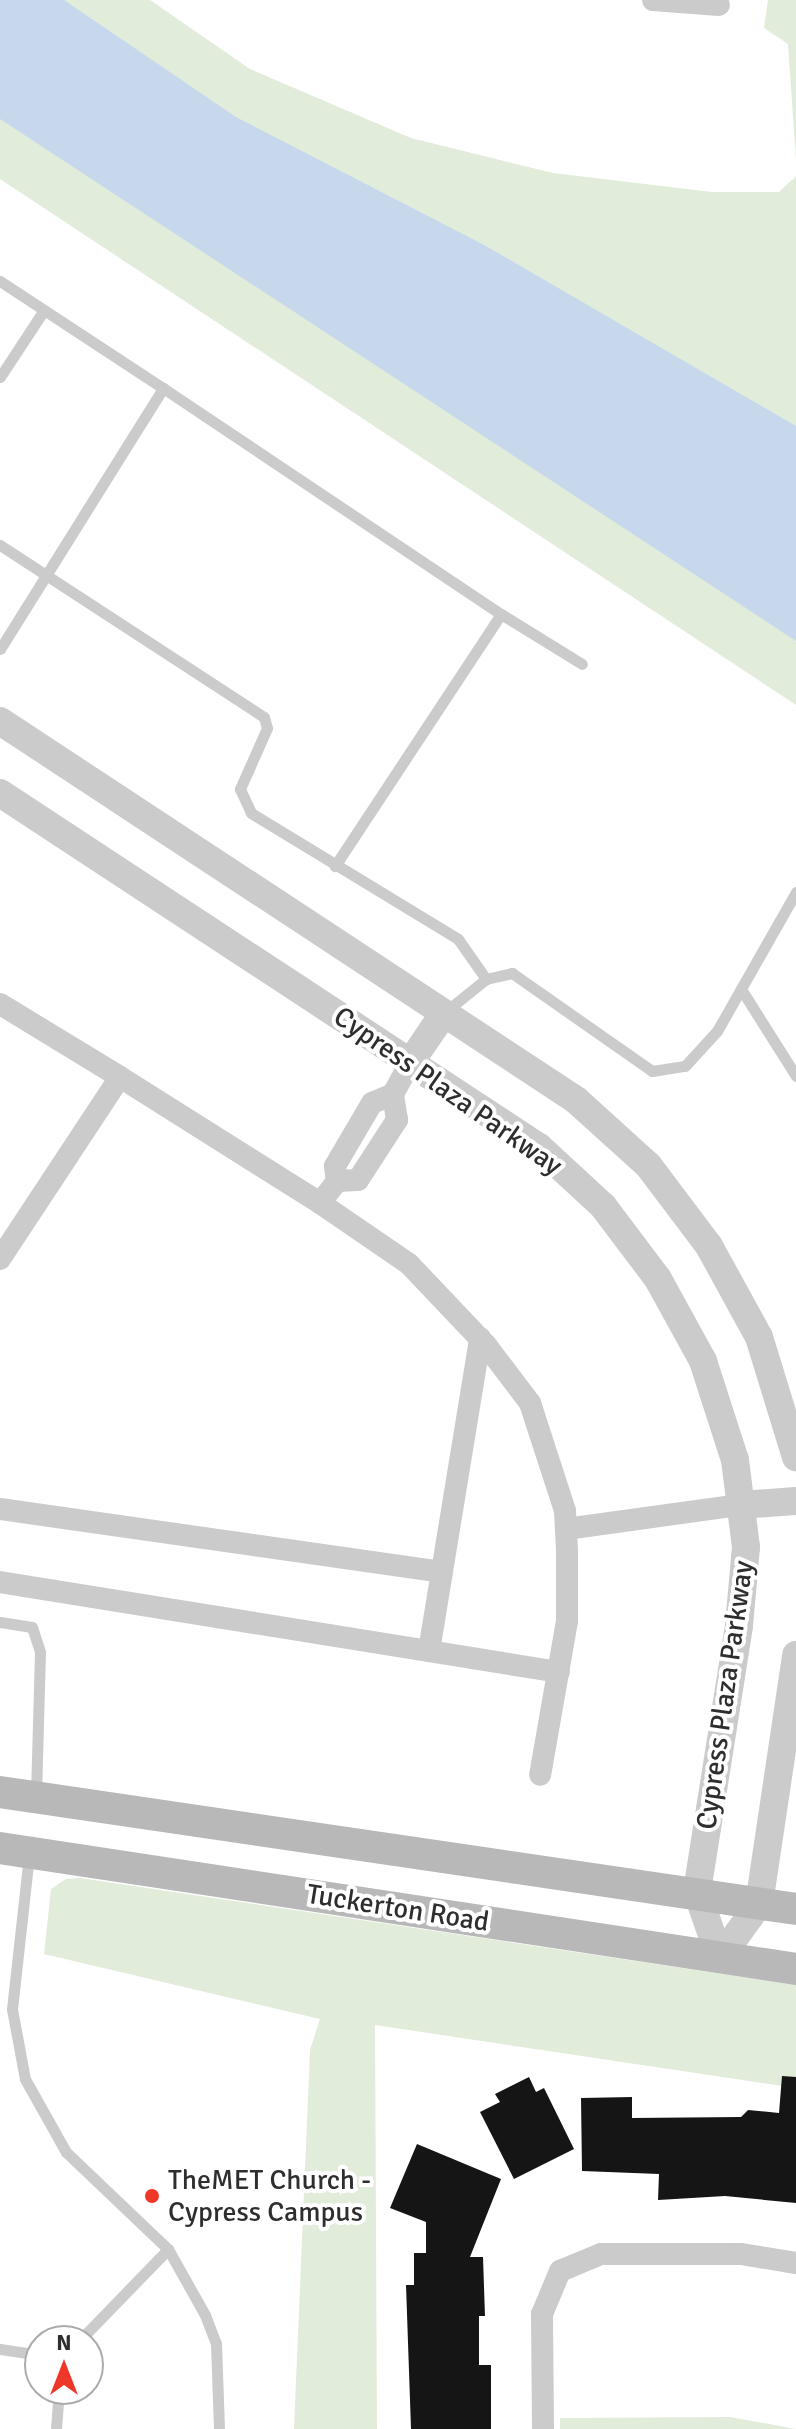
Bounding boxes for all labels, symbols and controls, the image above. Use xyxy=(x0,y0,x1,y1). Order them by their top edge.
street label: Cypress Plaza Parkway xyxy=(327,999,569,1183)
street label: Cypress Plaza Parkway xyxy=(689,1558,761,1832)
street label: Tuckerton Road xyxy=(305,1877,491,1939)
place label: TheMET Church - Cypress Campus xyxy=(168,2163,371,2229)
marker: TheMET Church - Cypress Campus xyxy=(143,2187,161,2205)
north arrow xyxy=(24,2325,104,2405)
text: N xyxy=(56,2329,72,2356)

